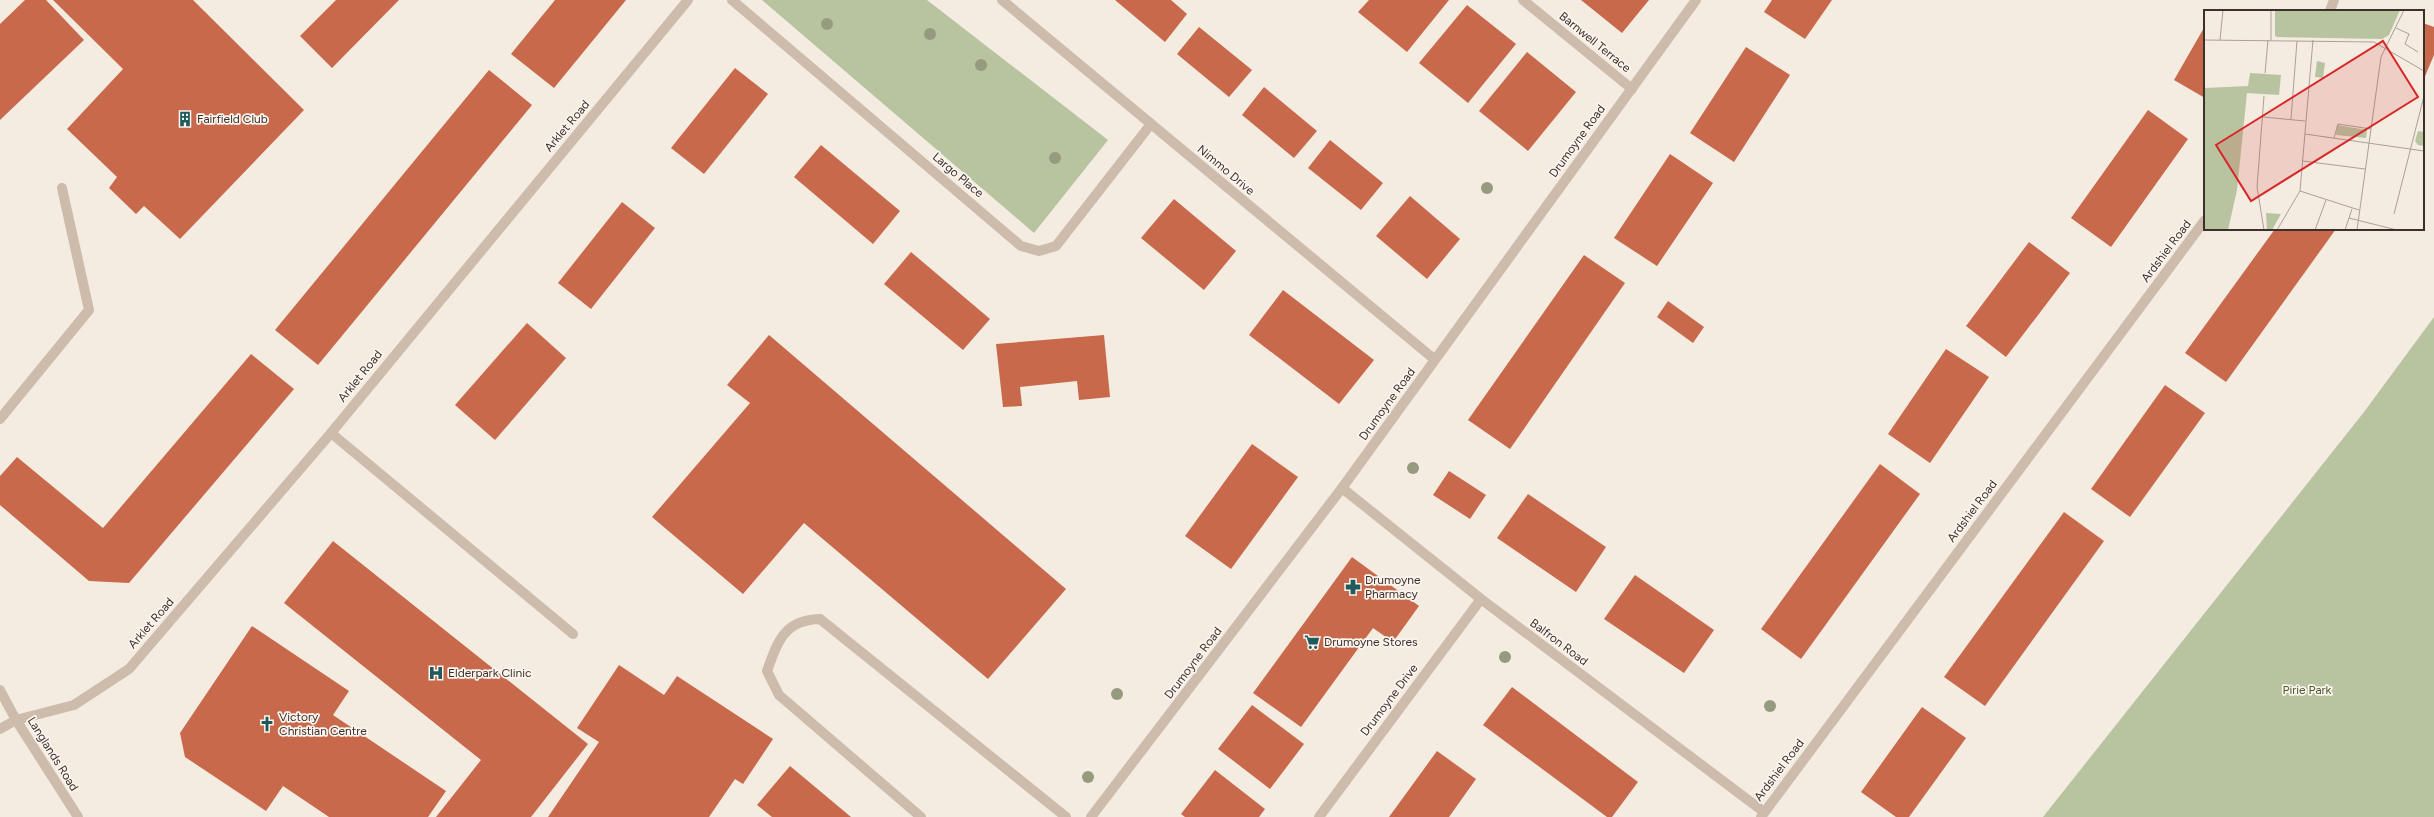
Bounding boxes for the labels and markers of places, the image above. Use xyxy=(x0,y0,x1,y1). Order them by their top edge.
building icon: Fairfield Club xyxy=(176,110,194,128)
place label: Fairfield Club xyxy=(197,112,268,126)
place label: Drumoyne Pharmacy xyxy=(1365,573,1421,601)
pharmacy icon: Drumoyne Pharmacy xyxy=(1344,578,1362,596)
supermarket icon: Drumoyne Stores xyxy=(1303,633,1321,651)
place label: Drumoyne Stores xyxy=(1324,635,1418,649)
hospital icon: Elderpark Clinic xyxy=(427,664,445,682)
place label: Elderpark Clinic xyxy=(448,666,532,680)
place label: Victory Christian Centre xyxy=(279,710,367,738)
church icon: Victory Christian Centre xyxy=(258,715,276,733)

